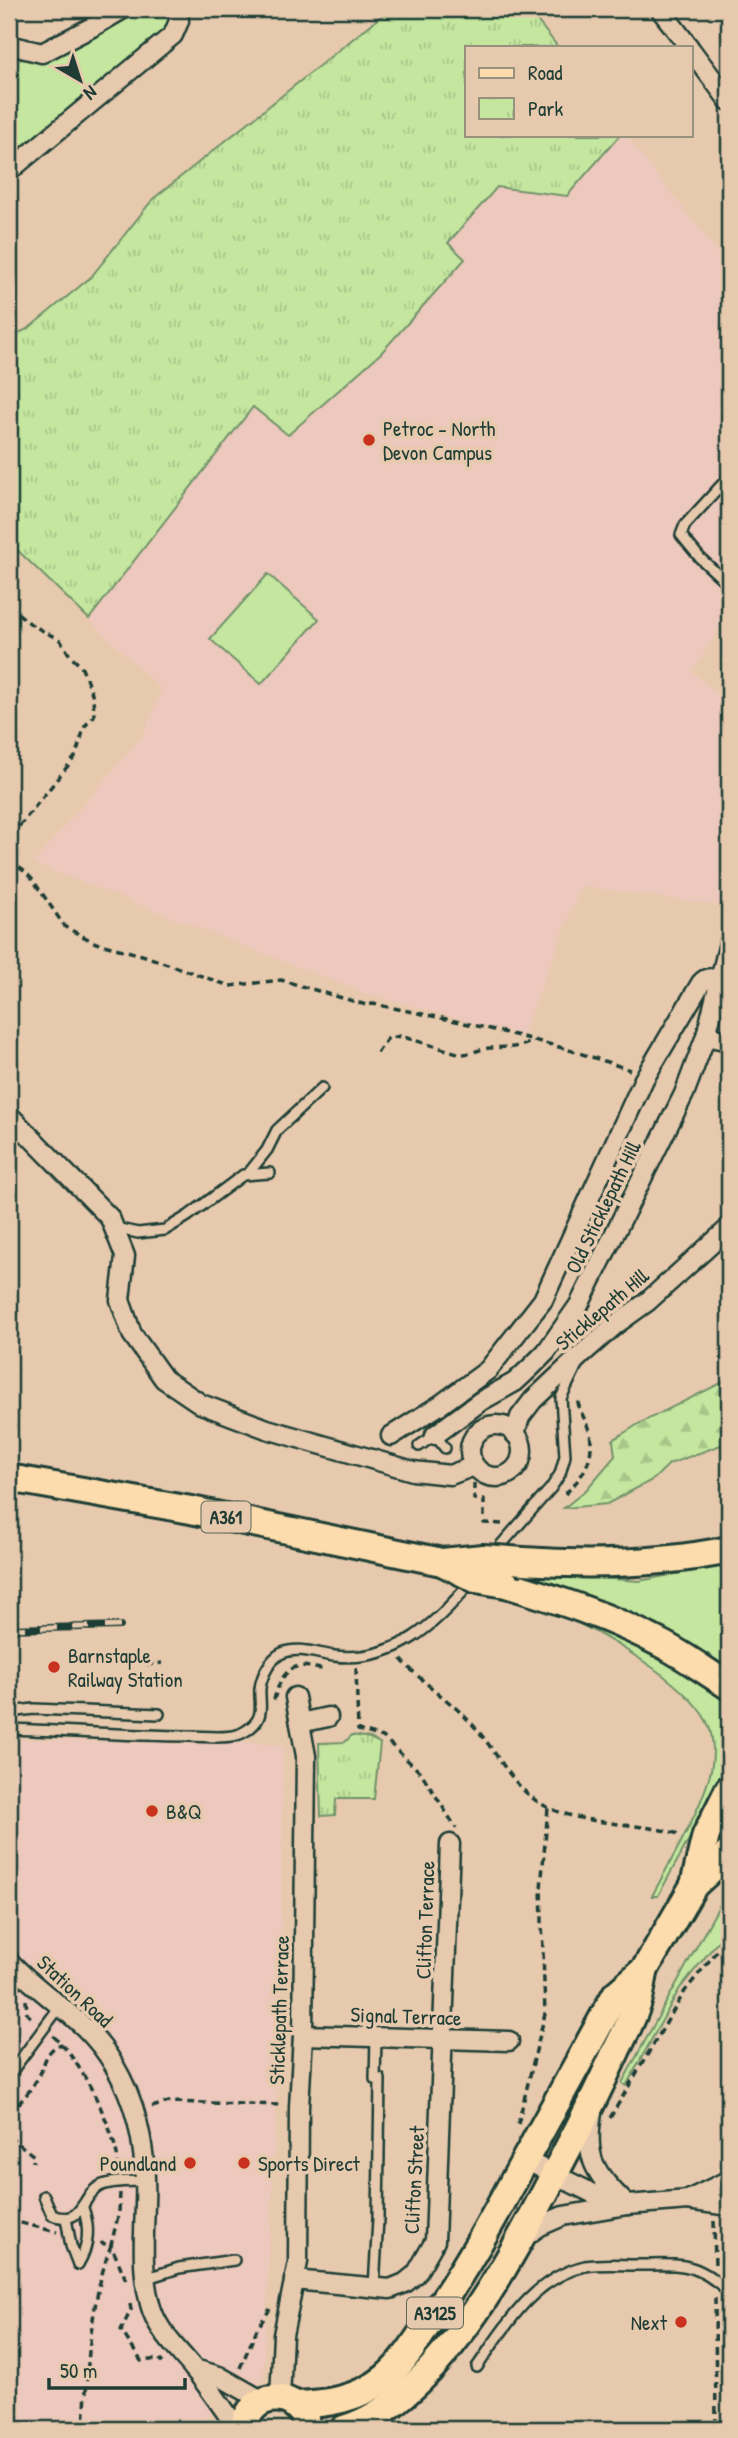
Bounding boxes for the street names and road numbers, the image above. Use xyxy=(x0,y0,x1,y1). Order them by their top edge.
street label: Old Sticklepath Hill xyxy=(558,1135,648,1278)
street label: Sticklepath Hill xyxy=(549,1261,656,1357)
road number: A361 xyxy=(202,1502,250,1532)
street label: Clifton Terrace xyxy=(408,1860,442,1980)
street label: Sticklepath Terrace xyxy=(262,1935,296,2085)
street label: Station Road xyxy=(31,1948,119,2034)
street label: Signal Terrace xyxy=(350,2000,462,2032)
street label: Clifton Street xyxy=(397,2124,431,2235)
road number: A3125 xyxy=(407,2298,463,2328)

